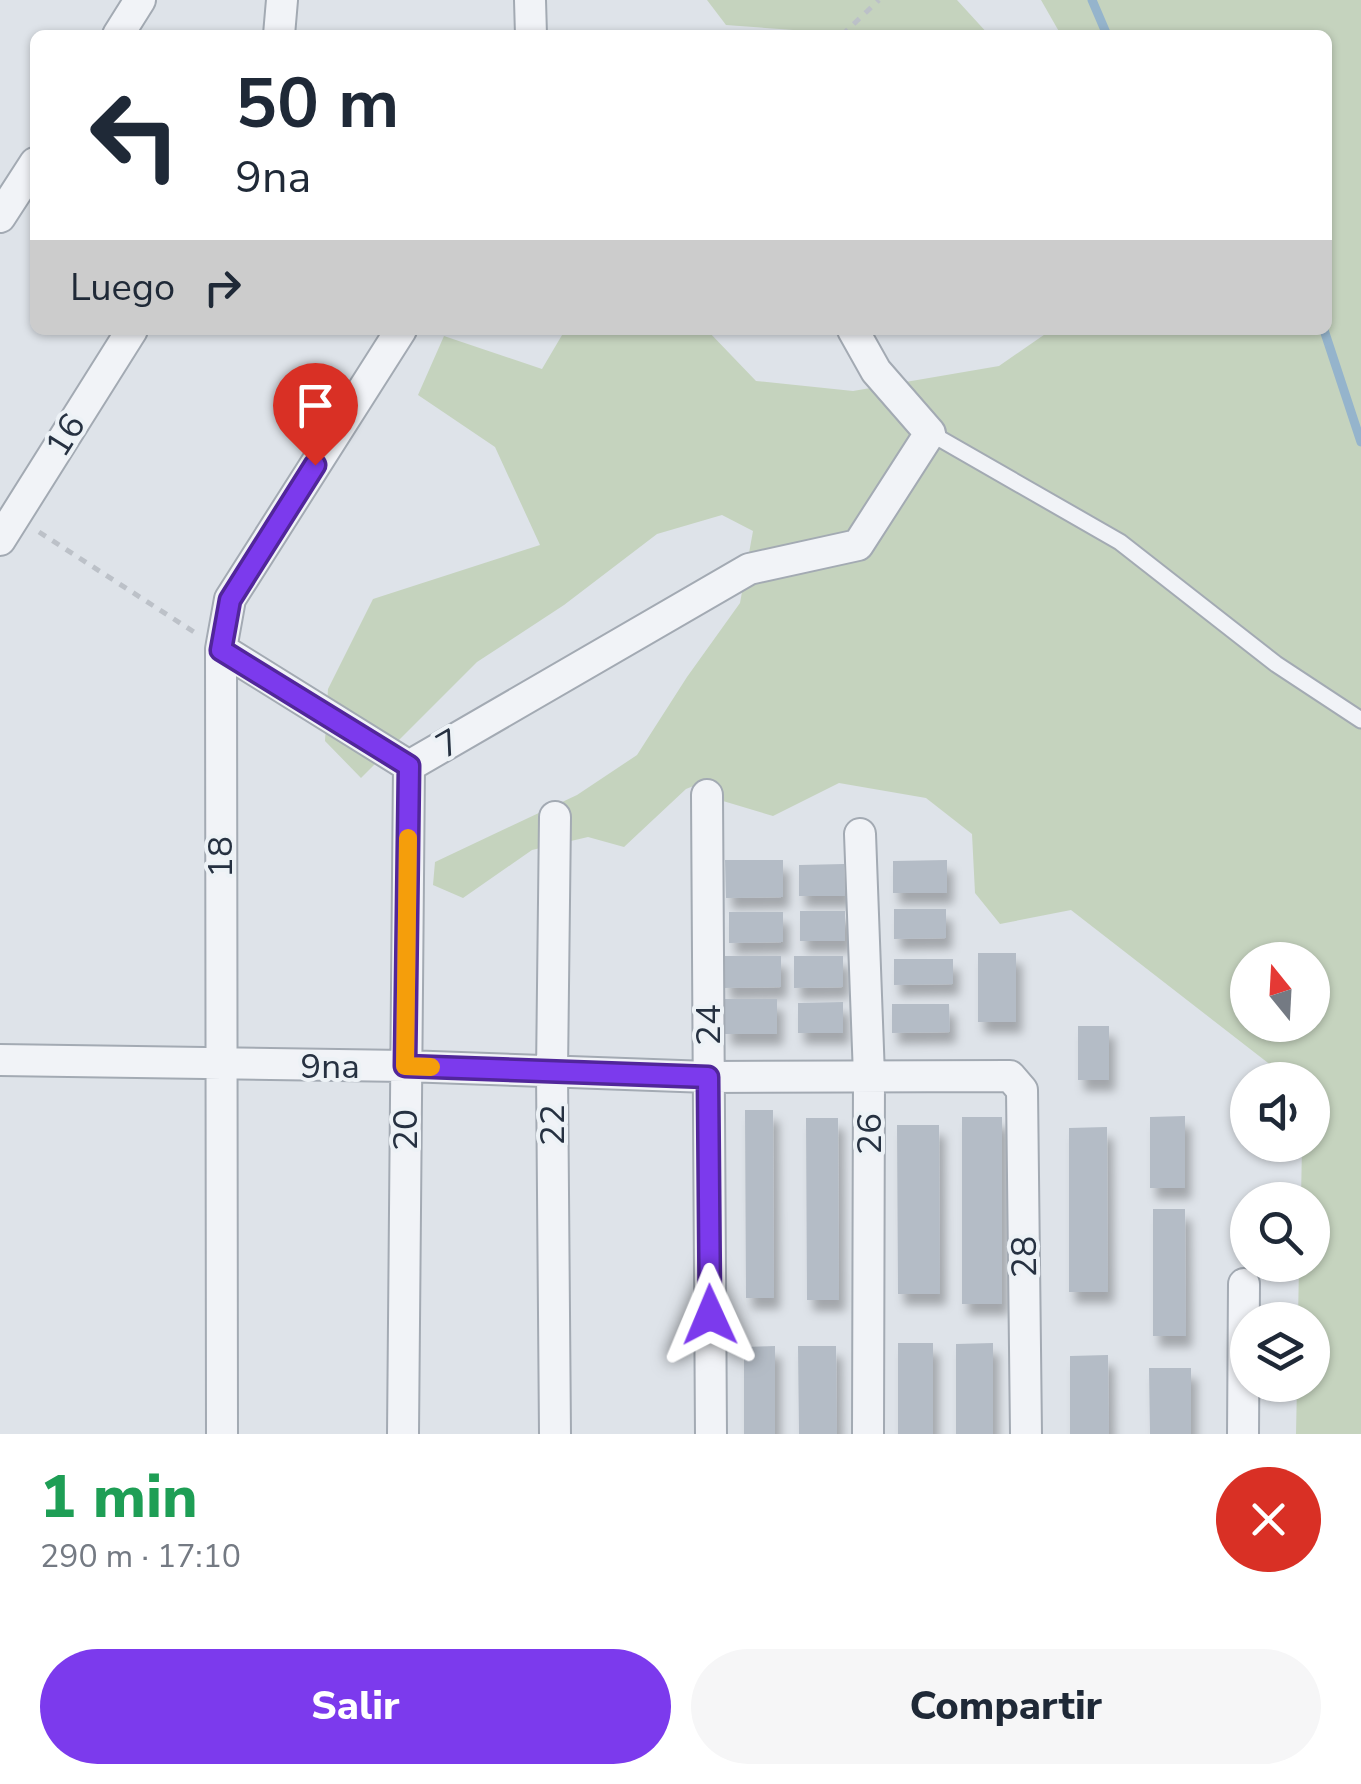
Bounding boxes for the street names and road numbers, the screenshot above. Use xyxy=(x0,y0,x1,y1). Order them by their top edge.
street label: 16 xyxy=(34,405,96,466)
street label: 7 xyxy=(427,718,469,769)
street label: 18 xyxy=(197,836,244,878)
street label: 24 xyxy=(685,1004,732,1046)
street label: 9na xyxy=(300,1043,360,1090)
street label: 22 xyxy=(529,1104,576,1146)
street label: 20 xyxy=(382,1109,429,1151)
street label: 26 xyxy=(846,1113,893,1155)
street label: 28 xyxy=(1001,1236,1048,1278)

